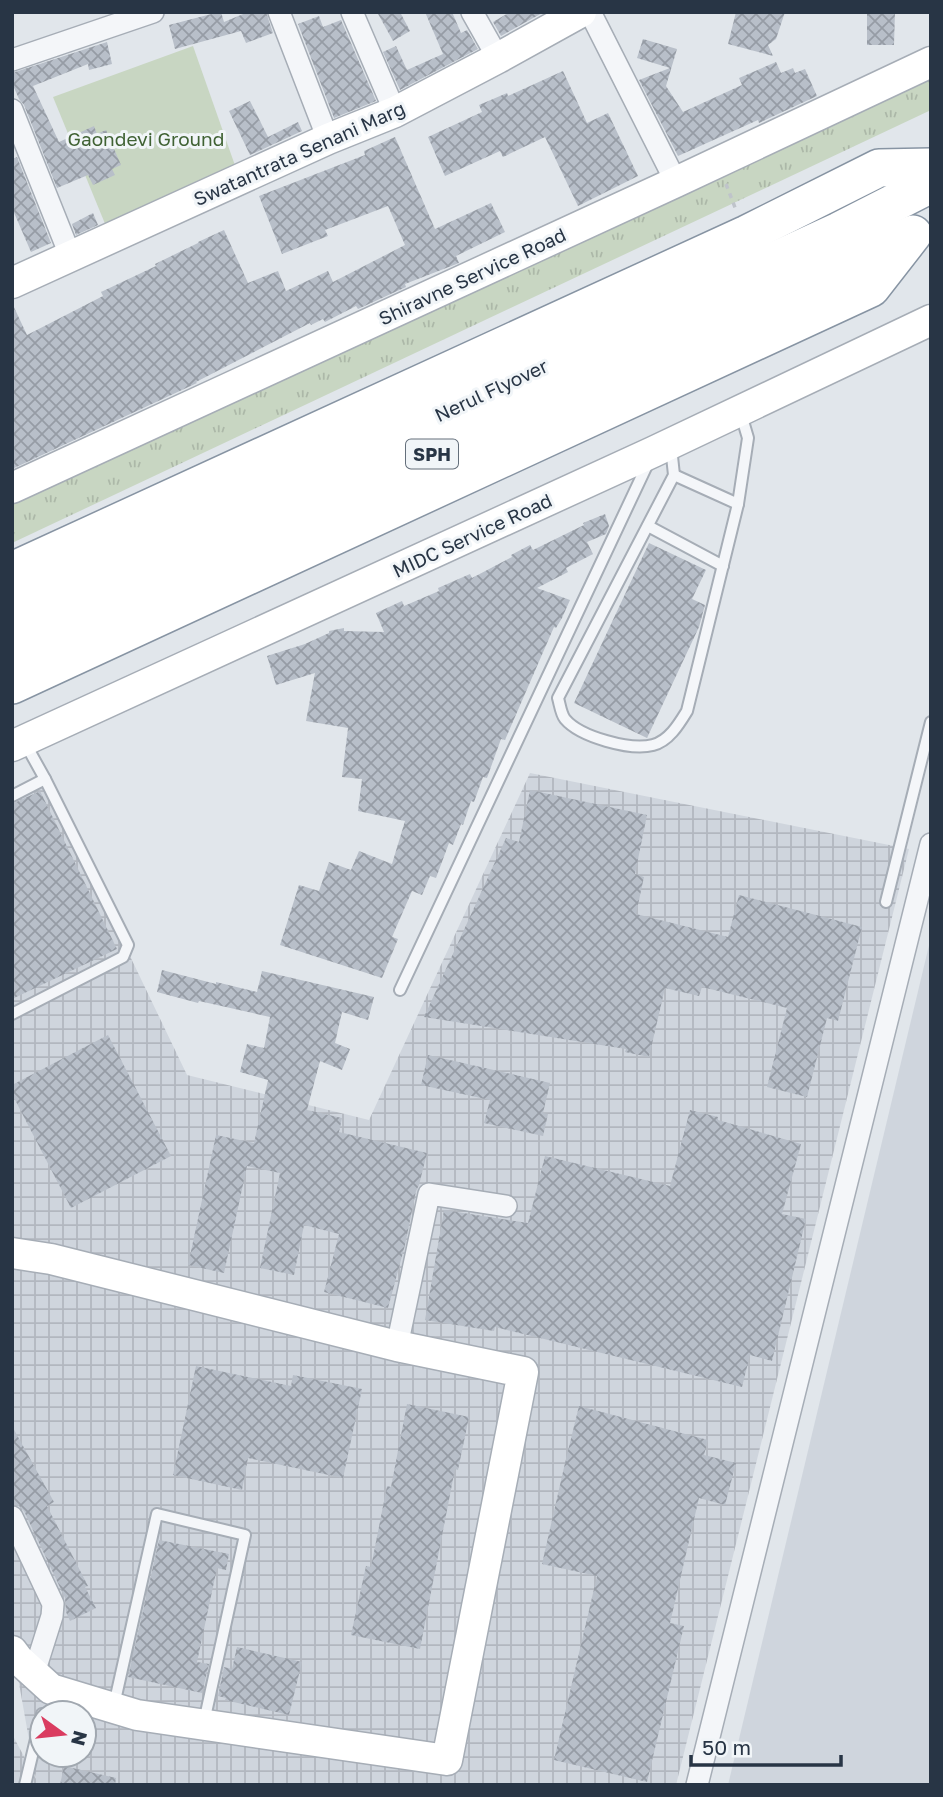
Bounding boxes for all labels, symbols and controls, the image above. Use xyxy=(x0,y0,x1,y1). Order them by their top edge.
street label: Swatantrata Senani Marg xyxy=(190,96,408,210)
park label: Gaondevi Ground xyxy=(68,127,224,150)
street label: Shiravne Service Road xyxy=(375,222,569,330)
street label: Nerul Flyover xyxy=(431,354,552,426)
road number: SPH xyxy=(406,440,458,468)
street label: MIDC Service Road xyxy=(389,488,555,582)
north arrow xyxy=(28,1699,98,1769)
scale bar xyxy=(691,1724,842,1768)
text: N xyxy=(67,1729,93,1748)
text: 50 m xyxy=(702,1734,751,1760)

